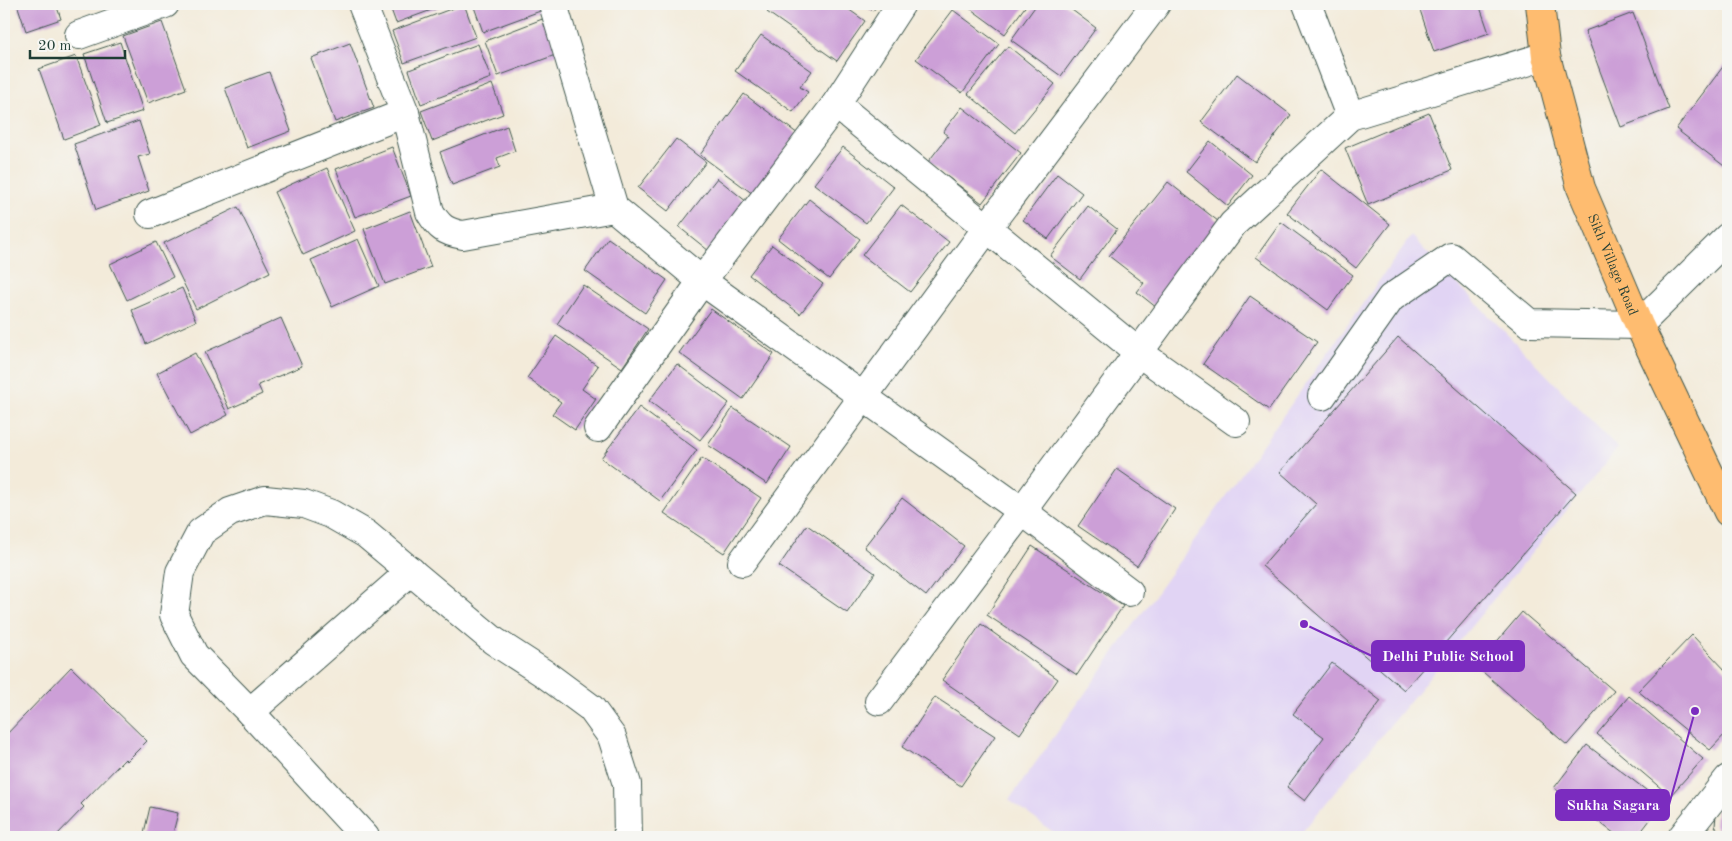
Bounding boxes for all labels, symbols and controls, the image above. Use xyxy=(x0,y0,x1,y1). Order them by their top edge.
scale bar xyxy=(30,28,125,60)
text: 20 m xyxy=(38,39,72,54)
street label: Sikh Village Road xyxy=(1585,212,1640,318)
callout: Delhi Public School xyxy=(1372,641,1524,671)
text: Delhi Public School xyxy=(1382,650,1514,665)
callout: Sukha Sagara xyxy=(1556,790,1669,820)
text: Sukha Sagara xyxy=(1566,799,1660,814)

